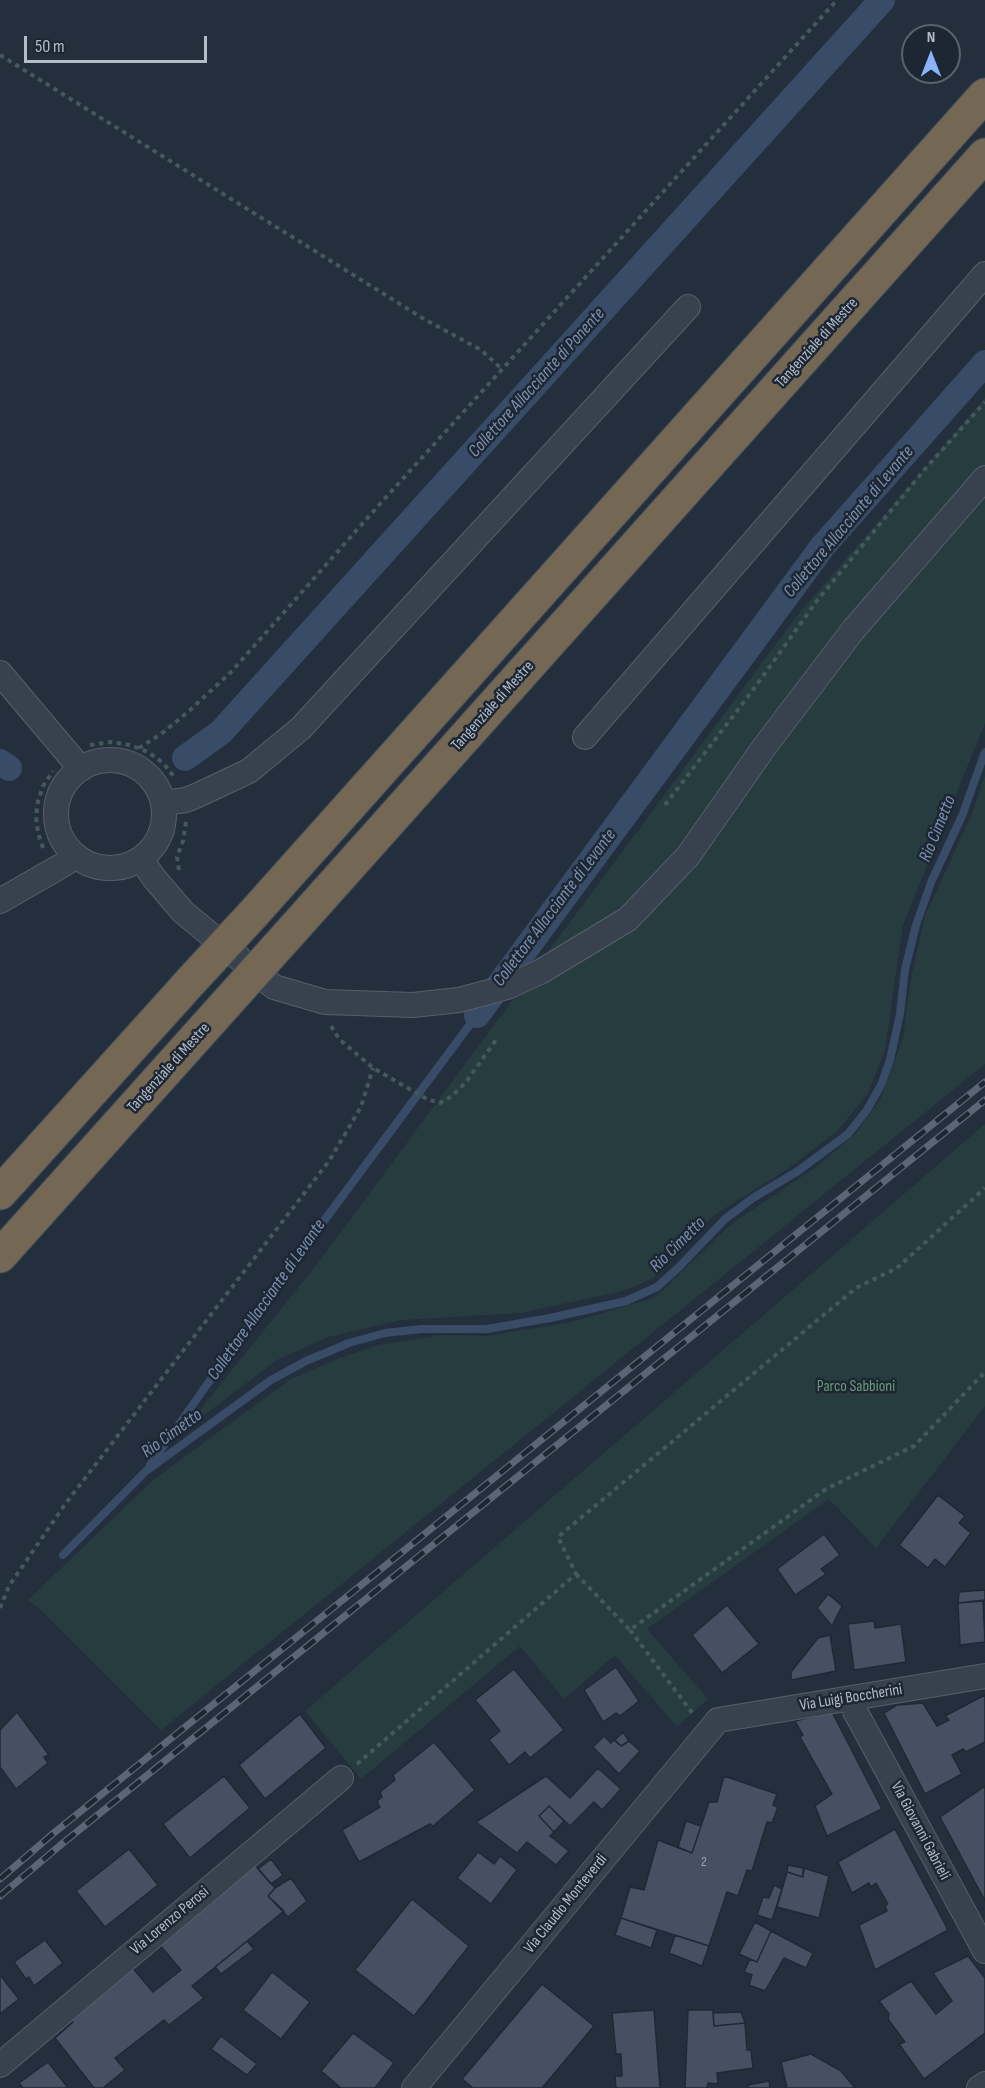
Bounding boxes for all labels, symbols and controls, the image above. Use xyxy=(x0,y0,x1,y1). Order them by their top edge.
scale bar xyxy=(27,24,210,62)
north arrow xyxy=(901,24,961,84)
text: N xyxy=(927,28,935,47)
text: 50 m xyxy=(35,36,65,57)
street label: Tangenziale di Mestre xyxy=(772,294,862,392)
water label: Collettore Allacciante di Ponente xyxy=(464,304,610,462)
water label: Collettore Allacciante di Levante xyxy=(779,442,919,602)
street label: Tangenziale di Mestre xyxy=(448,657,538,755)
water label: Rio Cimetto xyxy=(915,793,961,865)
water label: Collettore Allacciante di Levante xyxy=(489,825,621,991)
street label: Tangenziale di Mestre xyxy=(124,1019,214,1117)
water label: Rio Cimetto xyxy=(646,1213,710,1277)
water label: Collettore Allacciante di Levante xyxy=(203,1215,331,1385)
park label: Parco Sabbioni xyxy=(817,1377,895,1397)
water label: Rio Cimetto xyxy=(137,1405,207,1463)
street label: Via Luigi Boccherini xyxy=(798,1680,904,1716)
street label: Via Giovanni Gabrieli xyxy=(886,1779,954,1883)
street label: Via Claudio Monteverdi xyxy=(520,1851,612,1957)
house number: 2 xyxy=(701,1854,707,1870)
street label: Via Lorenzo Perosi xyxy=(127,1883,213,1959)

